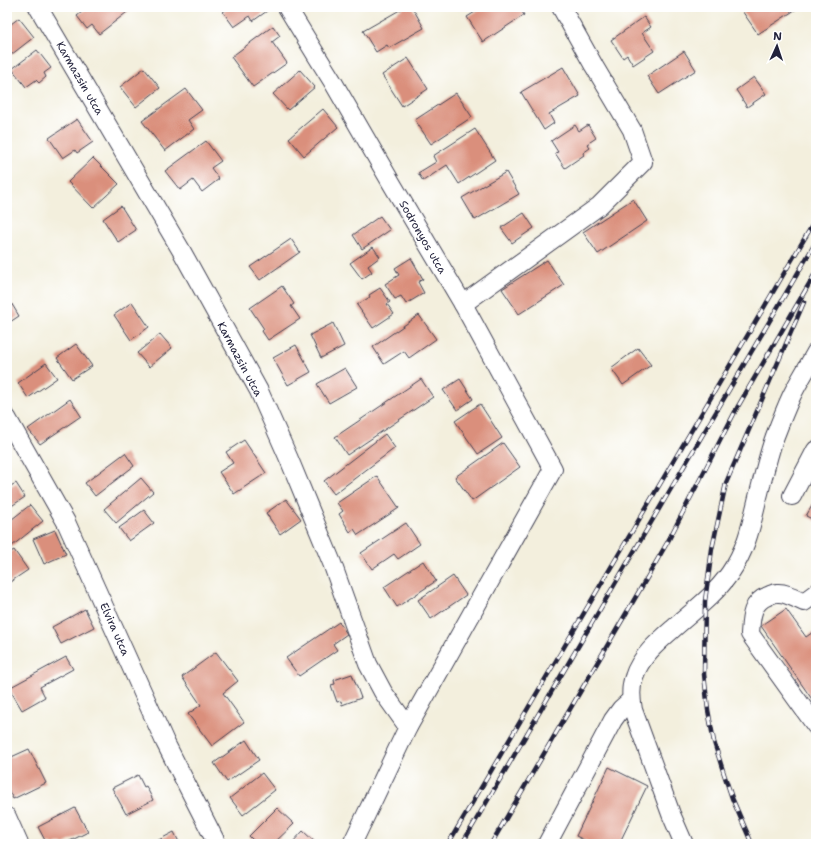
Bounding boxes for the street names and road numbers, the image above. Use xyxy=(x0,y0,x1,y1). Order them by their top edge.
street label: Karmazsin utca xyxy=(52,39,107,118)
street label: Sodronyos utca xyxy=(395,198,450,277)
street label: Karmazsin utca xyxy=(214,319,266,399)
street label: Elvira utca xyxy=(96,600,133,658)

